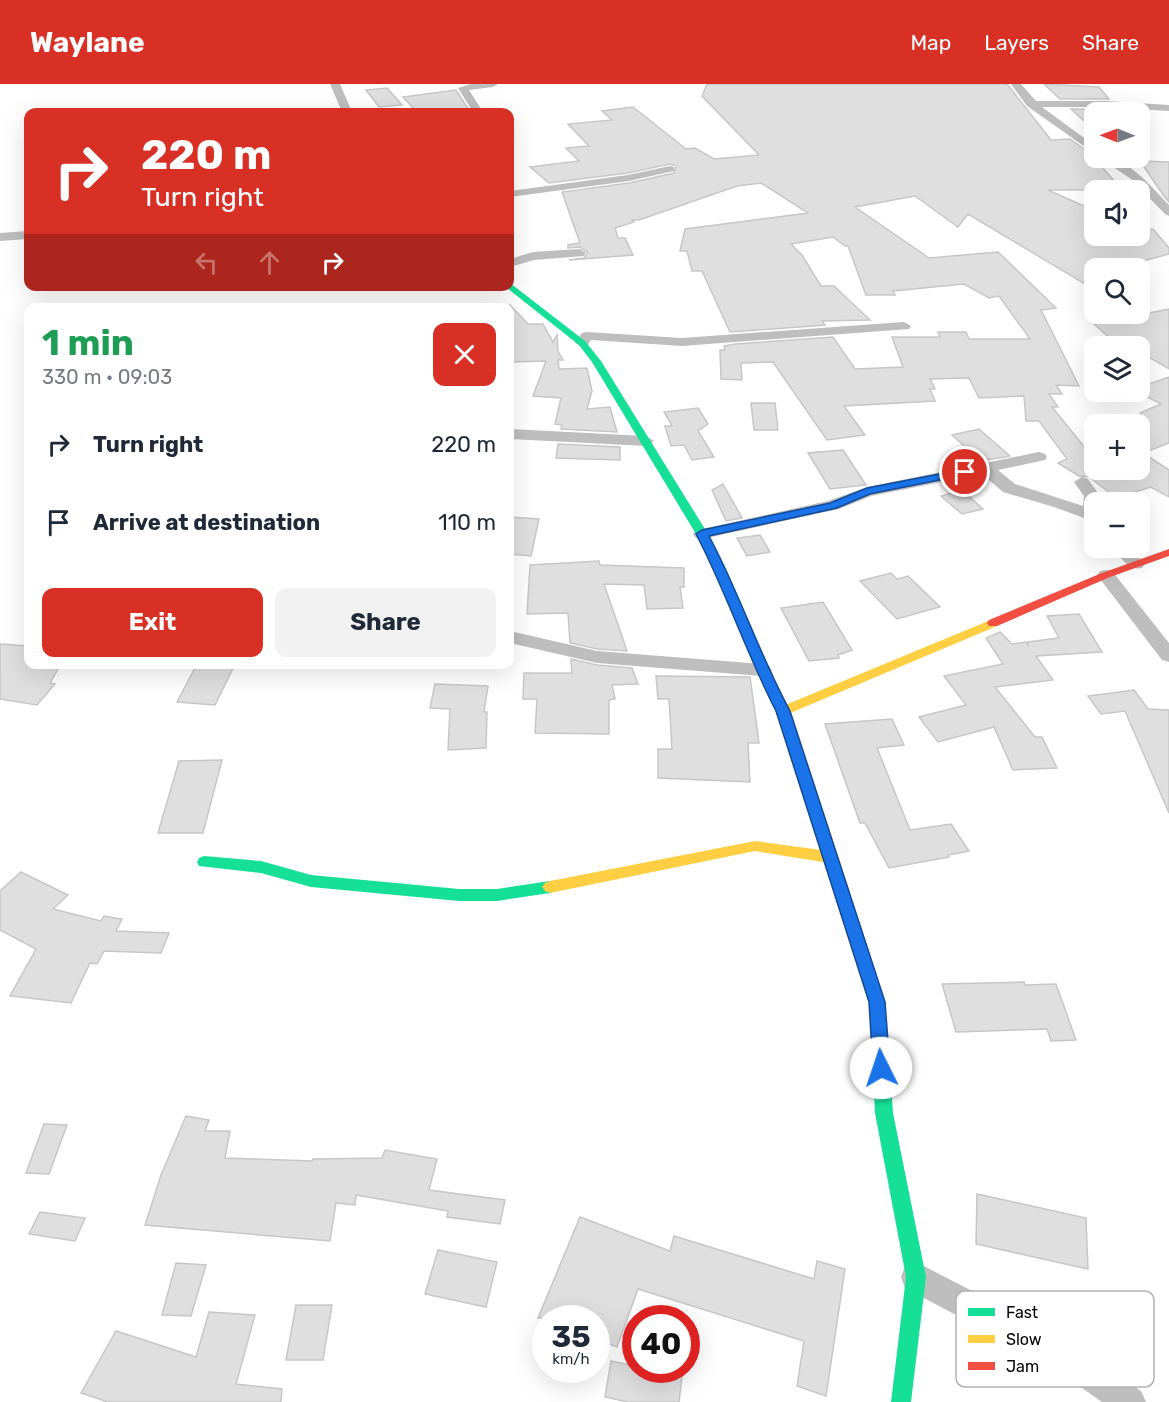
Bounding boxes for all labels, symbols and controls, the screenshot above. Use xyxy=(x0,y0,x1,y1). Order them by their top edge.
text: Waylane xyxy=(30,26,145,59)
text: Map xyxy=(910,30,951,55)
text: Layers xyxy=(984,30,1049,55)
text: Share xyxy=(1082,30,1139,55)
north arrow xyxy=(1084,102,1150,168)
map controls xyxy=(1084,102,1150,558)
text: 220 m xyxy=(141,130,272,180)
icon: right xyxy=(42,132,120,210)
button: sound xyxy=(1084,180,1150,246)
text: Turn right xyxy=(141,181,264,213)
icon: left xyxy=(190,246,223,279)
icon: ahead xyxy=(253,246,286,279)
icon: right xyxy=(316,246,349,279)
button: search xyxy=(1084,258,1150,324)
text: 1 min xyxy=(42,321,134,364)
button: close xyxy=(433,323,496,386)
button: layers xyxy=(1084,336,1150,402)
text: 330 m · 09:03 xyxy=(42,365,172,389)
button: + xyxy=(1084,414,1150,480)
icon: right xyxy=(42,428,75,461)
text: Turn right xyxy=(93,431,203,458)
text: 220 m xyxy=(431,431,496,458)
pin xyxy=(939,446,990,497)
icon: arrive xyxy=(948,455,981,488)
button: − xyxy=(1084,492,1150,558)
icon: arrive xyxy=(42,506,75,539)
text: Arrive at destination xyxy=(93,509,320,536)
text: 110 m xyxy=(438,509,496,536)
button: Exit xyxy=(42,588,263,657)
button: Share xyxy=(275,588,496,657)
position arrow xyxy=(849,1036,913,1100)
legend xyxy=(956,1291,1154,1387)
text: Fast xyxy=(1006,1303,1038,1322)
speed limit sign: 40 xyxy=(622,1305,700,1383)
text: 35 xyxy=(551,1319,591,1355)
text: Slow xyxy=(1006,1330,1042,1349)
text: km/h xyxy=(552,1350,590,1368)
text: Jam xyxy=(1006,1357,1039,1376)

